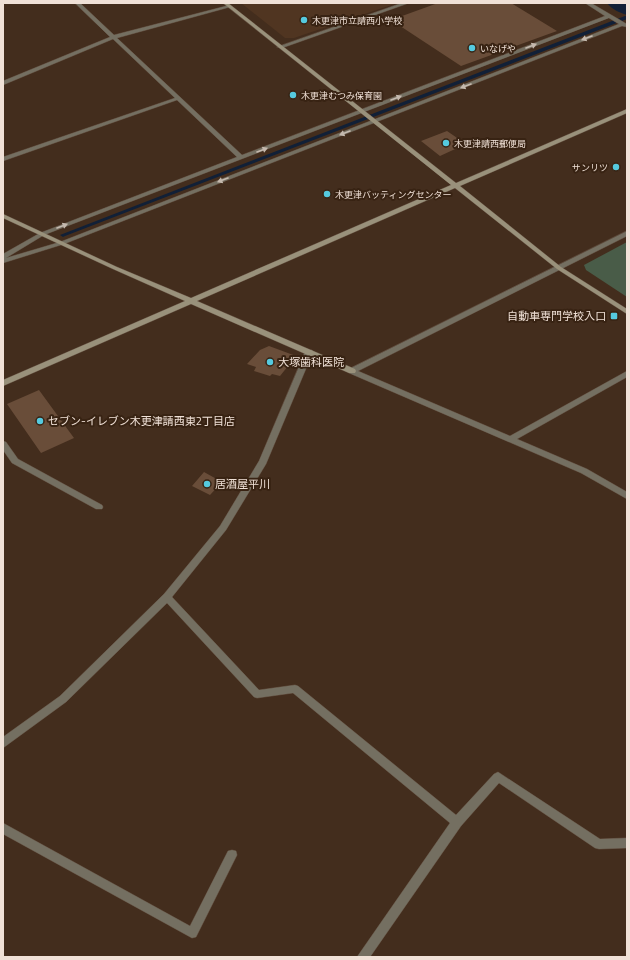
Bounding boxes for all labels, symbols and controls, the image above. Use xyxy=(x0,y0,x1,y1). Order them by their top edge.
place label: 木更津市立請西小学校 xyxy=(312,14,402,27)
marker: 木更津市立請西小学校 xyxy=(299,15,309,25)
one-way arrow xyxy=(580,36,592,42)
place label: いなげや xyxy=(480,42,516,55)
marker: いなげや xyxy=(467,43,477,53)
one-way arrow xyxy=(525,43,537,49)
one-way arrow xyxy=(459,83,471,89)
place label: 木更津むつみ保育園 xyxy=(301,89,382,102)
marker: 木更津むつみ保育園 xyxy=(288,90,298,100)
one-way arrow xyxy=(391,94,403,100)
one-way arrow xyxy=(338,130,350,136)
place label: 木更津請西郵便局 xyxy=(454,137,526,150)
marker: 木更津請西郵便局 xyxy=(441,138,451,148)
one-way arrow xyxy=(257,146,269,152)
place label: サンリツ xyxy=(572,161,608,174)
marker: サンリツ xyxy=(611,162,621,172)
one-way arrow xyxy=(217,178,229,184)
place label: 木更津バッティングセンター xyxy=(335,188,451,201)
marker: 木更津バッティングセンター xyxy=(322,189,332,199)
one-way arrow xyxy=(57,223,69,229)
place label: 自動車専門学校入口 xyxy=(507,308,606,324)
marker: 自動車専門学校入口 xyxy=(609,311,619,321)
place label: 大塚歯科医院 xyxy=(278,354,344,370)
marker: 大塚歯科医院 xyxy=(265,357,275,367)
place label: セブン-イレブン木更津請西東2丁目店 xyxy=(48,413,235,429)
marker: セブン-イレブン木更津請西東2丁目店 xyxy=(35,416,45,426)
place label: 居酒屋平川 xyxy=(215,476,270,492)
marker: 居酒屋平川 xyxy=(202,479,212,489)

